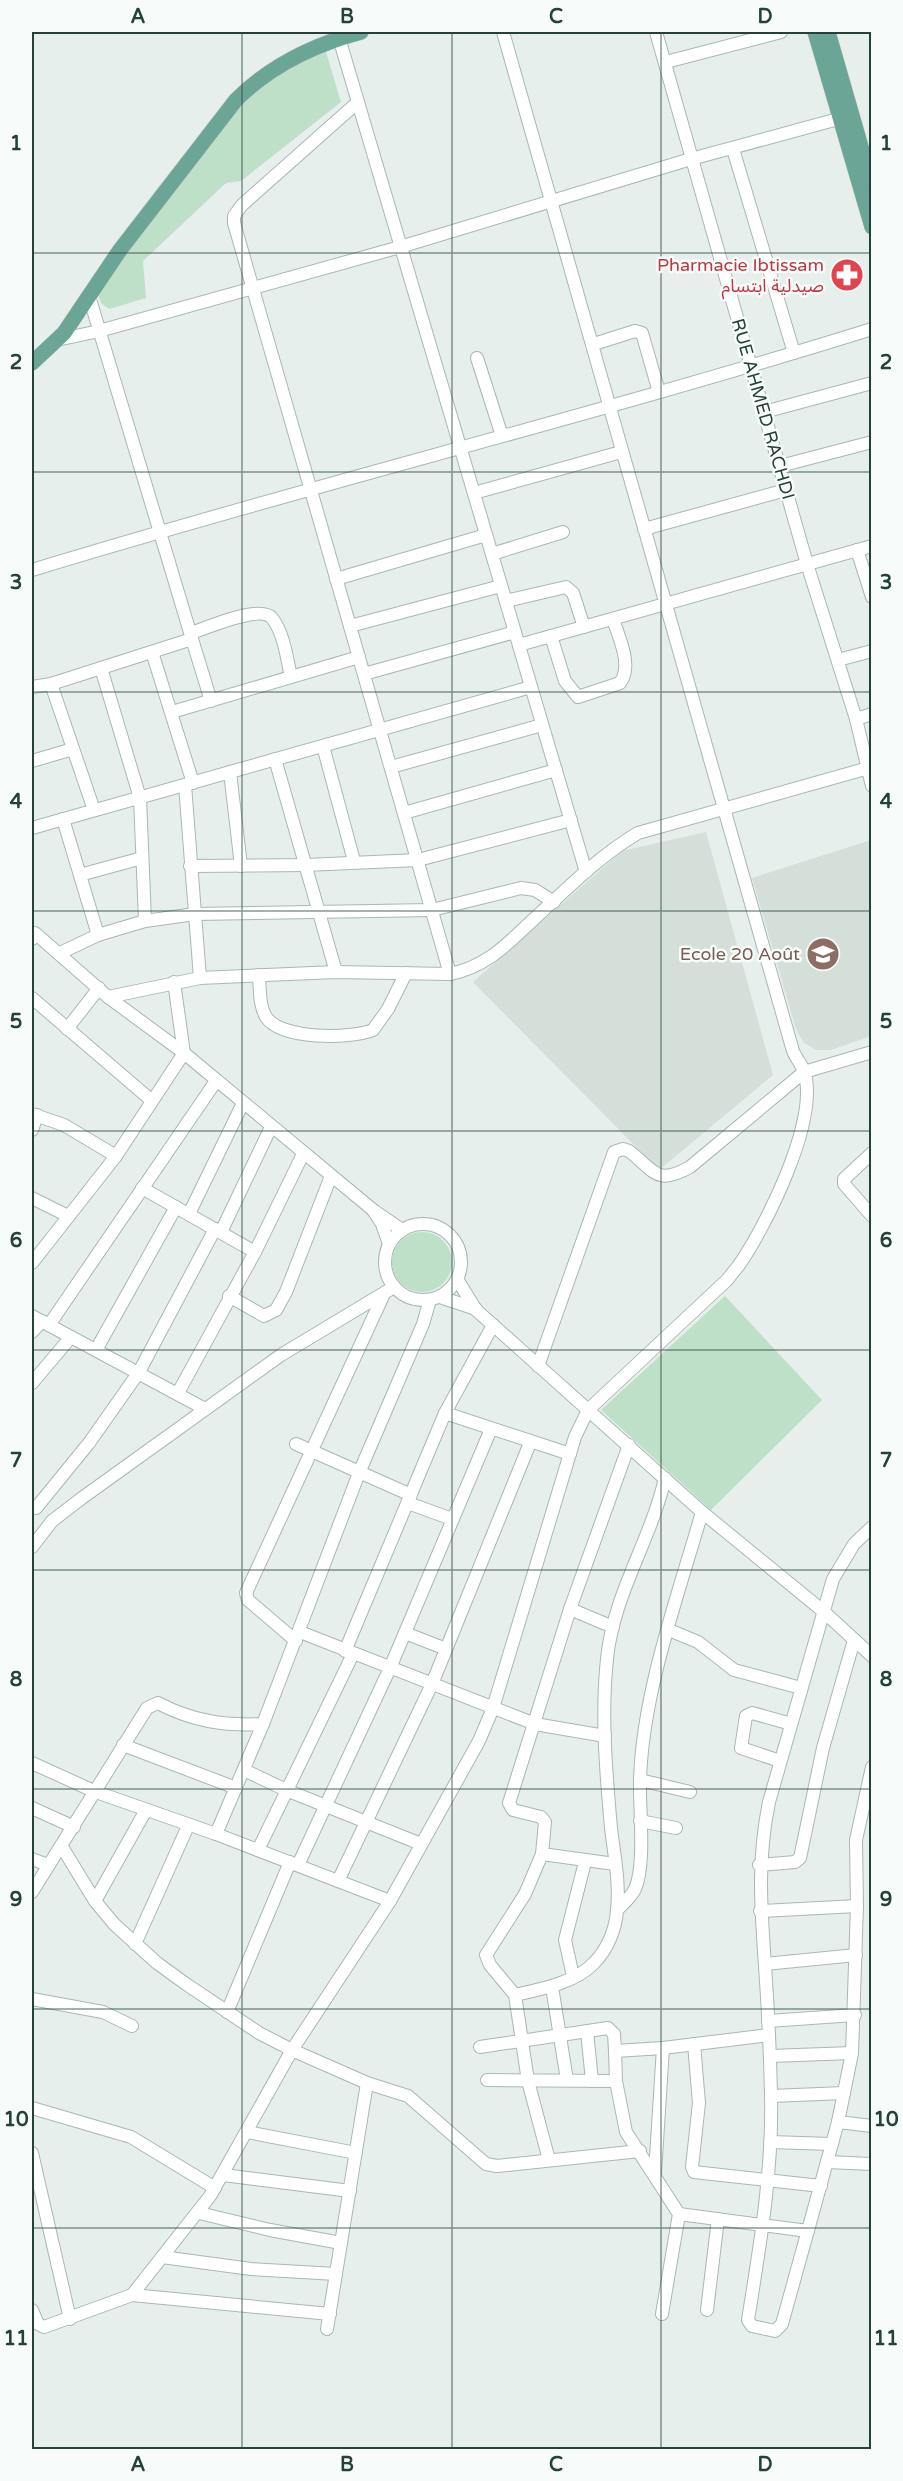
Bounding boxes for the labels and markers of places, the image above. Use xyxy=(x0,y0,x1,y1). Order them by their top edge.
place label: Pharmacie Ibtissam صيدلية ابتسام xyxy=(657,254,824,300)
pharmacy icon: Pharmacie Ibtissam صيدلية ابتسام xyxy=(829,257,865,293)
school or university icon: Ecole 20 Août xyxy=(805,936,841,972)
place label: Ecole 20 Août xyxy=(680,943,800,965)

